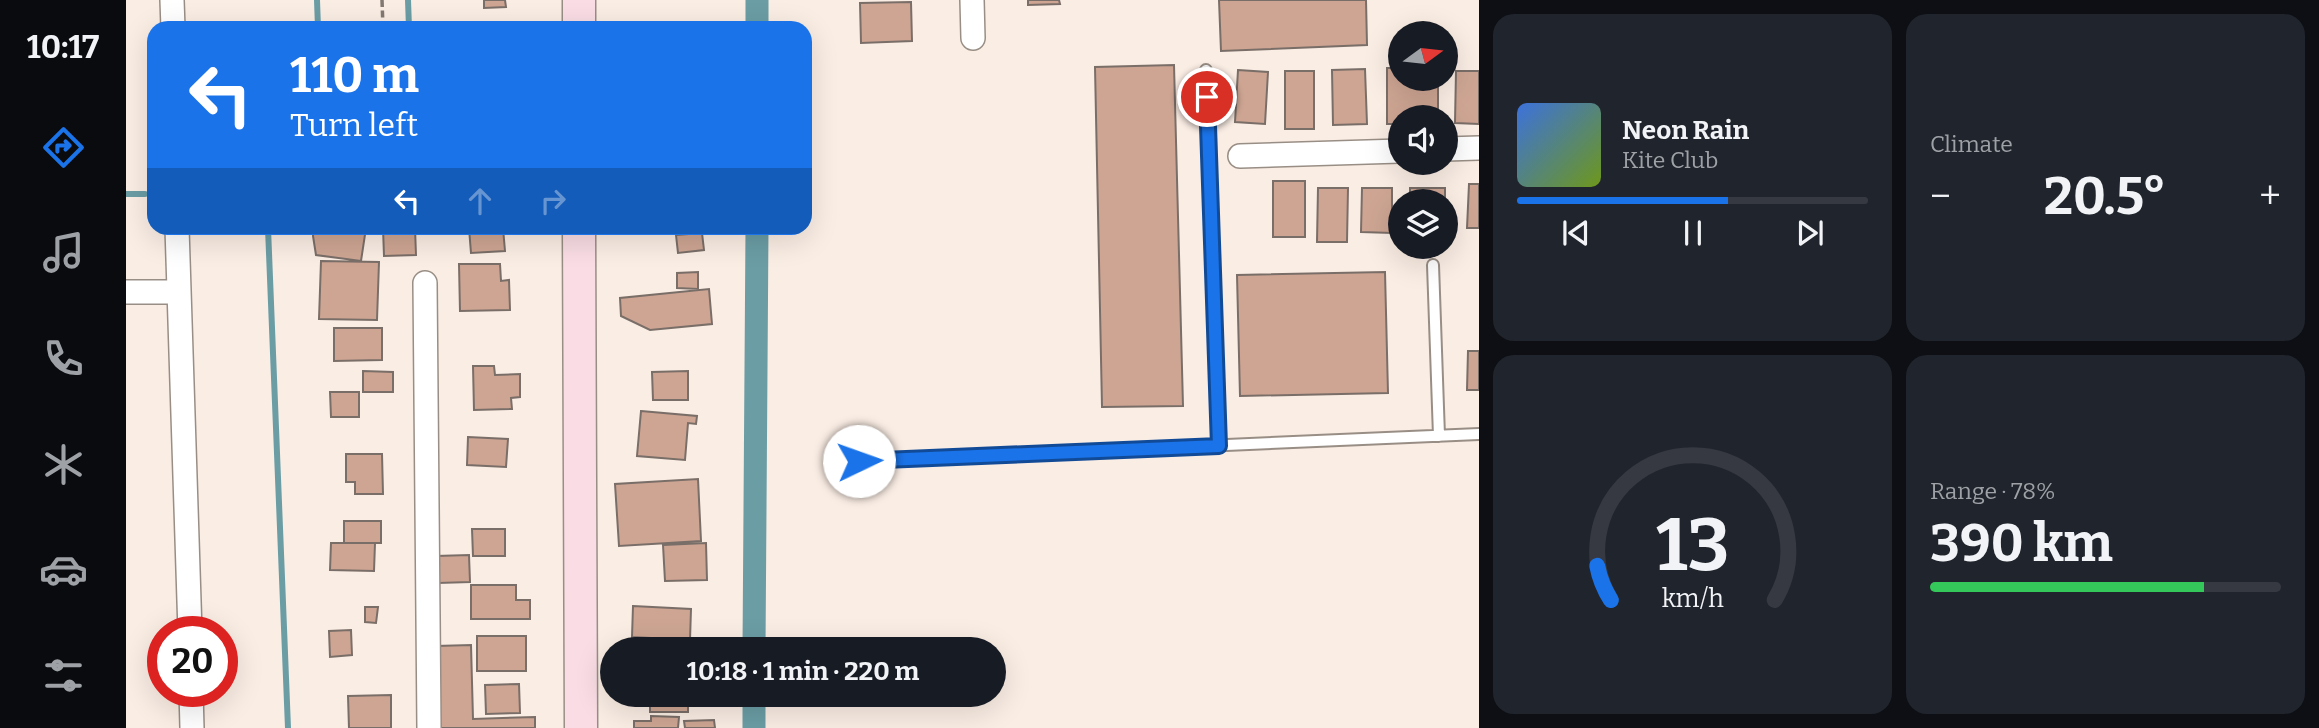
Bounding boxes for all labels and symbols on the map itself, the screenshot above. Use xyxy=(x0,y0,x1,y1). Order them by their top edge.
north arrow xyxy=(1388,21,1458,91)
pin xyxy=(1177,67,1237,127)
position arrow xyxy=(822,424,896,498)
speed limit sign: 20 xyxy=(147,616,238,707)

